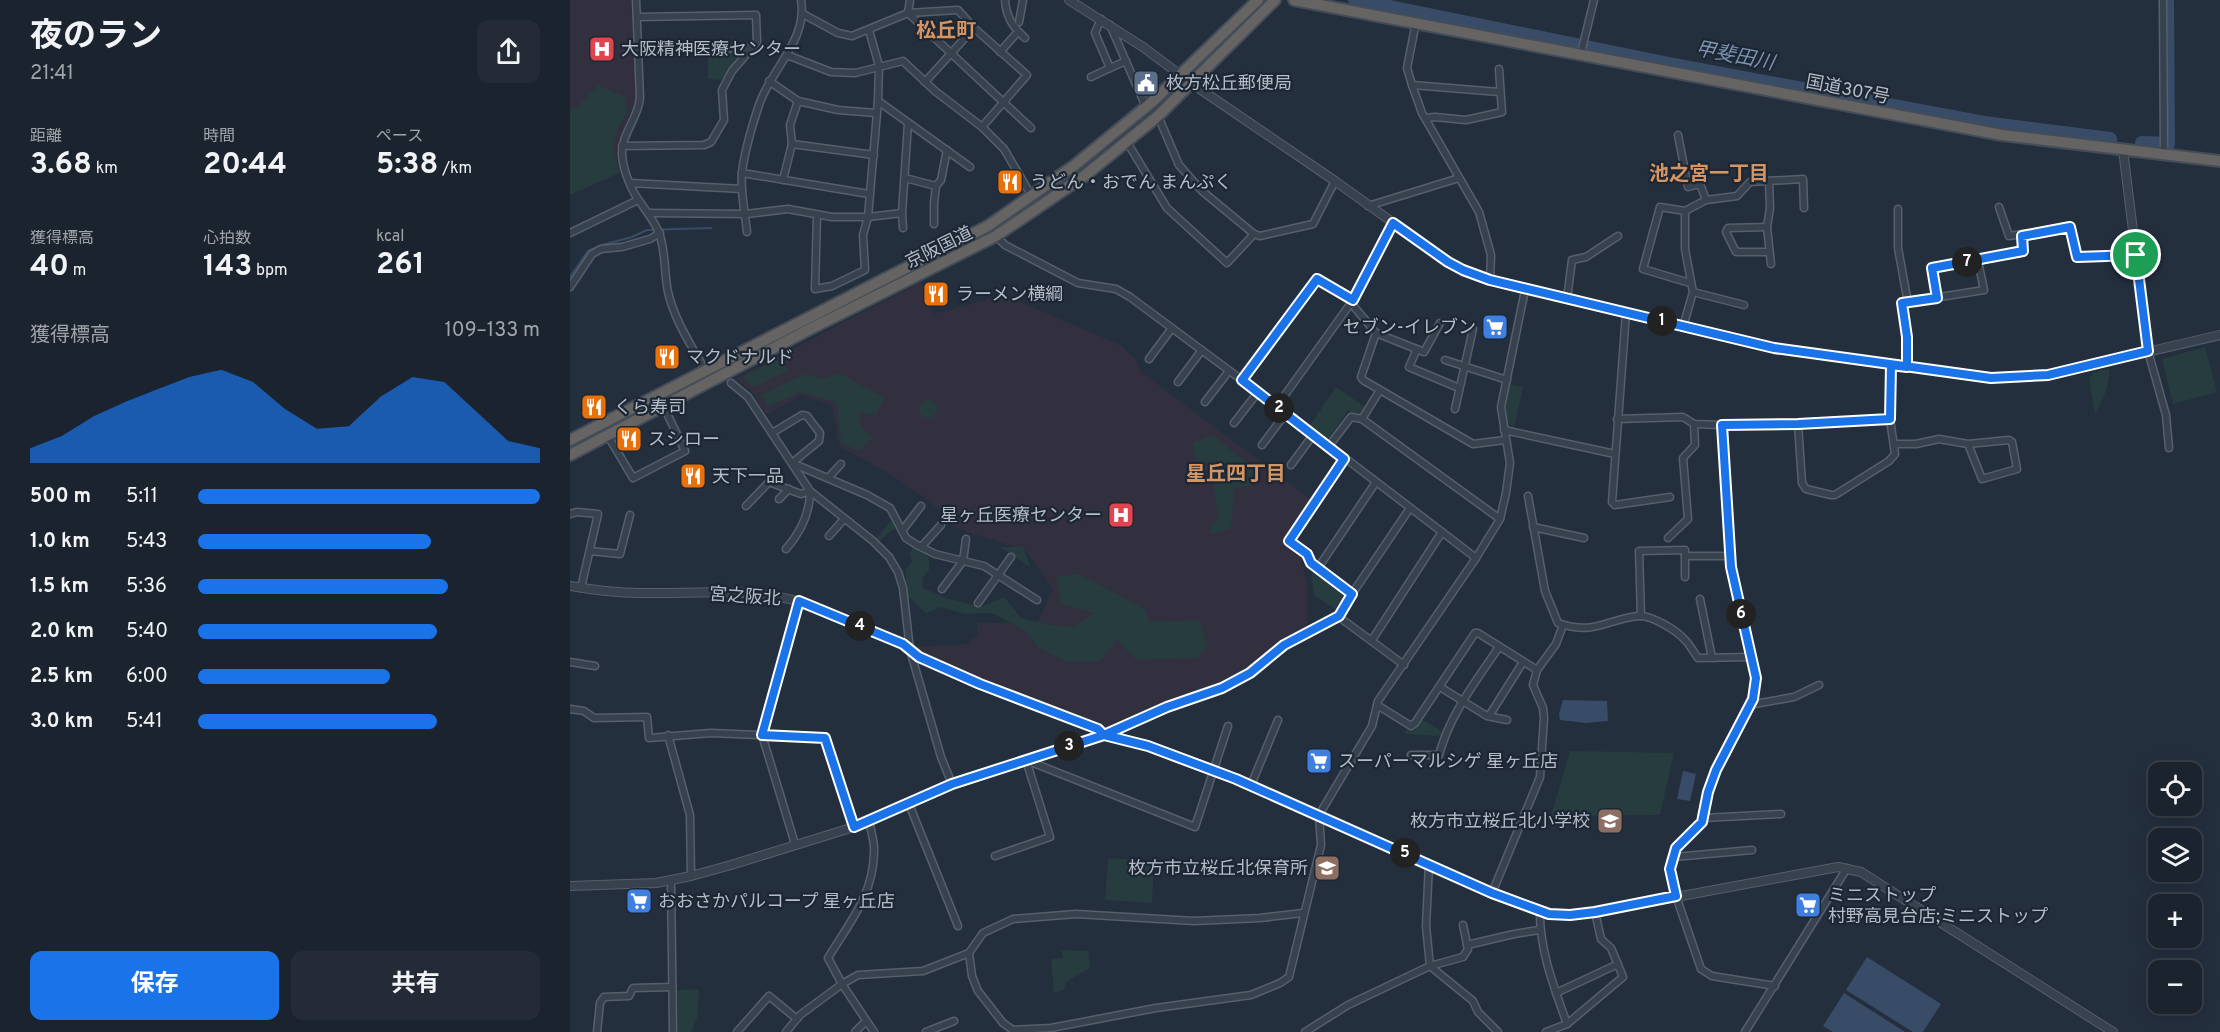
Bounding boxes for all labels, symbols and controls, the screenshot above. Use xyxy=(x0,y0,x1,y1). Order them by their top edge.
text: 夜のラン xyxy=(30,17,162,59)
district label: 松丘町 xyxy=(916,19,976,45)
button: share xyxy=(477,20,540,83)
hospital icon: 大阪精神医療センター xyxy=(587,34,617,64)
water label: 甲斐田川 xyxy=(1693,37,1778,78)
place label: 大阪精神医療センター xyxy=(621,39,801,62)
text: 21:41 xyxy=(30,61,74,87)
public building icon: 枚方松丘郵便局 xyxy=(1131,68,1161,98)
street label: 国道307号 xyxy=(1804,71,1892,110)
place label: 枚方松丘郵便局 xyxy=(1166,73,1292,96)
text: 距離 xyxy=(30,127,62,147)
text: 時間 xyxy=(203,127,235,147)
text: ペース xyxy=(376,127,423,147)
text: 3.68 xyxy=(30,147,92,184)
text: 20:44 xyxy=(203,147,287,184)
text: 5:38 xyxy=(376,147,438,184)
text: km xyxy=(92,159,118,179)
text: /km xyxy=(438,159,472,179)
district label: 池之宮一丁目 xyxy=(1649,162,1769,188)
restaurant icon: うどん・おでん まんぷく xyxy=(995,167,1025,197)
place label: うどん・おでん まんぷく xyxy=(1030,172,1232,195)
street label: 京阪国道 xyxy=(902,222,977,274)
text: kcal xyxy=(376,227,404,247)
text: 獲得標高 xyxy=(30,229,94,249)
text: 心拍数 xyxy=(203,229,251,249)
pin xyxy=(2110,229,2161,280)
icon: arrive xyxy=(2119,238,2152,271)
text: 261 xyxy=(376,247,425,284)
pin: 7 xyxy=(1952,247,1982,277)
text: 40 xyxy=(30,249,69,286)
text: 143 xyxy=(203,249,252,286)
text: 7 xyxy=(1963,252,1971,272)
text: m xyxy=(69,261,86,281)
text: bpm xyxy=(252,261,287,281)
restaurant icon: ラーメン横綱 xyxy=(921,279,951,309)
place label: ラーメン横綱 xyxy=(956,284,1063,307)
pin: 1 xyxy=(1647,306,1677,336)
text: 1 xyxy=(1659,311,1665,331)
supermarket icon: セブン-イレブン xyxy=(1480,312,1510,342)
place label: セブン-イレブン xyxy=(1343,317,1476,340)
text: 109–133 m xyxy=(444,318,540,344)
text: 獲得標高 xyxy=(30,323,110,349)
restaurant icon: マクドナルド xyxy=(652,342,682,372)
place label: マクドナルド xyxy=(686,347,794,370)
restaurant icon: くら寿司 xyxy=(579,392,609,422)
pin: 2 xyxy=(1264,393,1294,423)
place label: くら寿司 xyxy=(614,397,686,420)
text: 2 xyxy=(1274,398,1284,418)
restaurant icon: スシロー xyxy=(614,424,644,454)
place label: スシロー xyxy=(648,429,720,452)
restaurant icon: 天下一品 xyxy=(678,461,708,491)
district label: 星丘四丁目 xyxy=(1186,462,1286,488)
place label: 天下一品 xyxy=(712,466,784,489)
text: 500 m xyxy=(30,484,91,510)
text: 5:11 xyxy=(126,484,158,510)
hospital icon: 星ヶ丘医療センター xyxy=(1106,500,1136,530)
place label: 星ヶ丘医療センター xyxy=(940,505,1102,528)
text: 1.0 km xyxy=(30,529,90,555)
text: 5:43 xyxy=(126,529,167,555)
text: 1.5 km xyxy=(30,574,89,600)
text: 5:36 xyxy=(126,574,167,600)
street label: 宮之阪北 xyxy=(708,584,782,611)
pin: 6 xyxy=(1726,599,1756,629)
text: 6 xyxy=(1736,604,1746,624)
pin: 4 xyxy=(845,611,875,641)
text: 4 xyxy=(855,616,865,636)
text: 2.0 km xyxy=(30,619,94,645)
text: 5:40 xyxy=(126,619,168,645)
text: 2.5 km xyxy=(30,664,93,690)
text: 6:00 xyxy=(126,664,168,690)
text: 3.0 km xyxy=(30,709,93,735)
text: 5:41 xyxy=(126,709,163,735)
pin: 3 xyxy=(1054,731,1084,761)
text: 3 xyxy=(1064,736,1074,756)
supermarket icon: スーパーマルシゲ 星ヶ丘店 xyxy=(1304,746,1334,776)
place label: スーパーマルシゲ 星ヶ丘店 xyxy=(1338,751,1558,774)
map controls xyxy=(2148,762,2202,1014)
button: locate xyxy=(2148,762,2202,816)
school or university icon: 枚方市立桜丘北小学校 xyxy=(1595,806,1625,836)
place label: 枚方市立桜丘北小学校 xyxy=(1410,811,1590,834)
button: layers xyxy=(2148,828,2202,882)
pin: 5 xyxy=(1390,838,1420,868)
text: 5 xyxy=(1400,843,1410,863)
school or university icon: 枚方市立桜丘北保育所 xyxy=(1312,853,1342,883)
place label: 枚方市立桜丘北保育所 xyxy=(1128,858,1308,881)
place label: ミニストップ 村野高見台店;ミニストップ xyxy=(1828,885,2048,929)
supermarket icon: おおさかパルコープ 星ヶ丘店 xyxy=(624,886,654,916)
supermarket icon: ミニストップ 村野高見台店;ミニストップ xyxy=(1793,890,1823,920)
place label: おおさかパルコープ 星ヶ丘店 xyxy=(658,891,895,914)
button: + xyxy=(2148,894,2202,948)
button: 保存 xyxy=(30,951,279,1020)
button: 共有 xyxy=(291,951,540,1020)
button: − xyxy=(2148,960,2202,1014)

